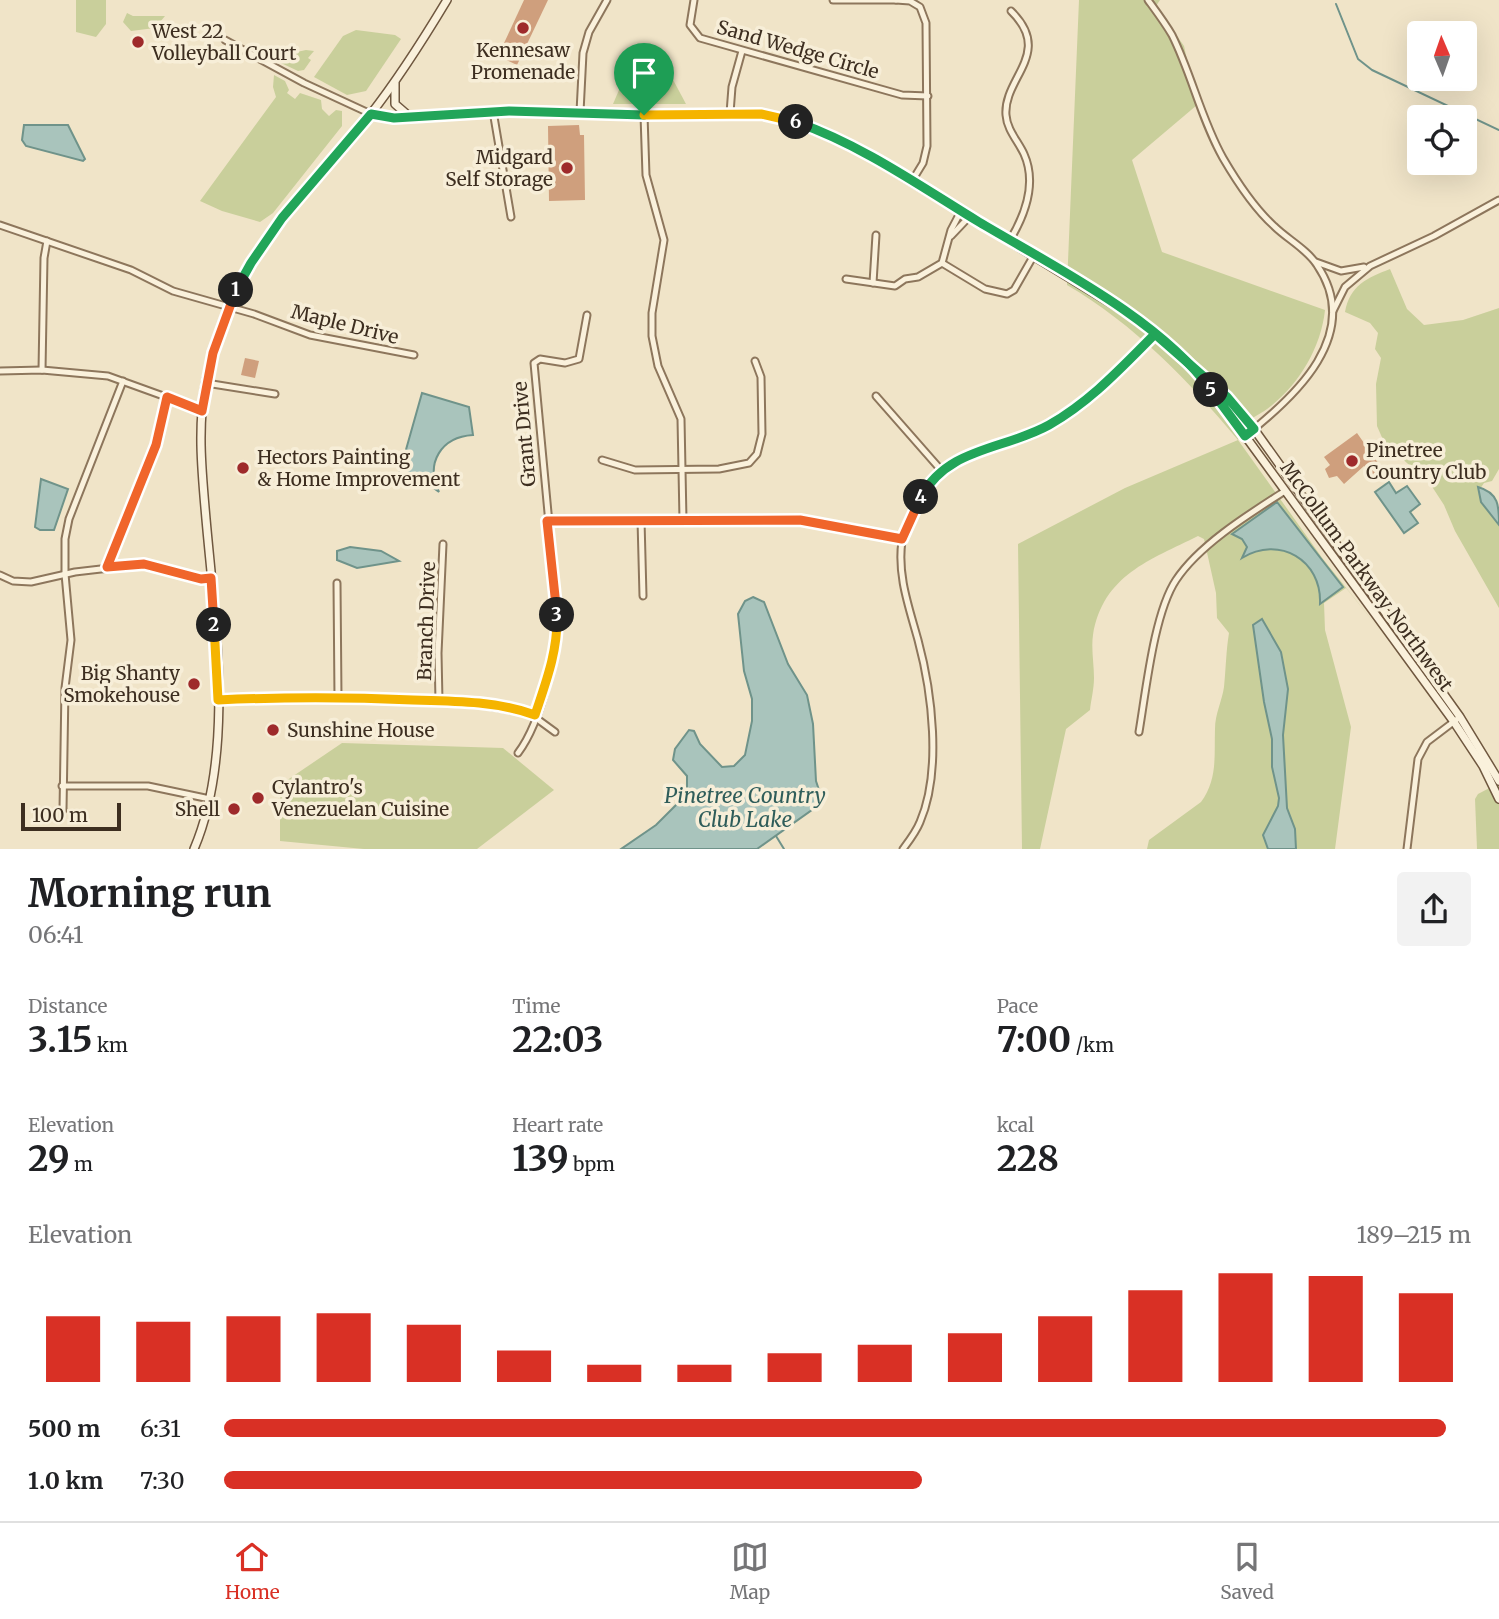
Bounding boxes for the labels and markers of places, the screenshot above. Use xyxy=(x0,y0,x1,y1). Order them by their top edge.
place label: West 22 Volleyball Court xyxy=(151,19,297,65)
marker: Kennesaw Promenade xyxy=(515,20,531,36)
marker: West 22 Volleyball Court xyxy=(130,34,146,50)
place label: Kennesaw Promenade xyxy=(471,38,575,84)
pin xyxy=(614,43,674,115)
pin: 6 xyxy=(778,104,814,140)
place label: Midgard Self Storage xyxy=(445,145,553,191)
marker: Midgard Self Storage xyxy=(559,160,575,176)
pin: 1 xyxy=(218,272,254,308)
pin: 5 xyxy=(1194,372,1228,408)
place label: Pinetree Country Club xyxy=(1366,438,1486,484)
place label: Hectors Painting & Home Improvement xyxy=(257,445,461,491)
marker: Pinetree Country Club xyxy=(1344,453,1360,469)
marker: Hectors Painting & Home Improvement xyxy=(235,460,251,476)
pin: 4 xyxy=(904,480,939,514)
pin: 3 xyxy=(540,598,574,632)
pin: 2 xyxy=(196,608,232,642)
place label: Big Shanty Smokehouse xyxy=(63,661,180,707)
marker: Big Shanty Smokehouse xyxy=(186,676,202,692)
place label: Sunshine House xyxy=(287,718,435,742)
marker: Sunshine House xyxy=(265,722,281,738)
place label: Cylantro's Venezuelan Cuisine xyxy=(271,775,449,821)
marker: Cylantro's Venezuelan Cuisine xyxy=(250,790,266,806)
place label: Shell xyxy=(175,797,220,821)
marker: Shell xyxy=(226,801,242,817)

